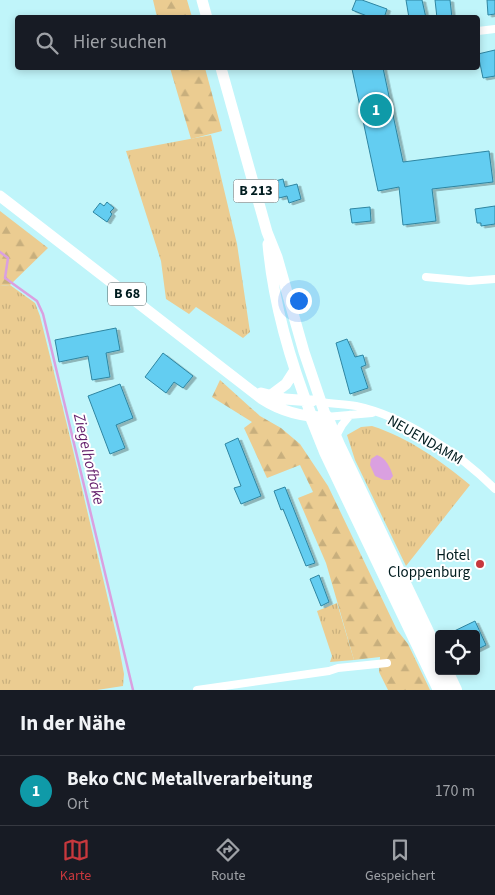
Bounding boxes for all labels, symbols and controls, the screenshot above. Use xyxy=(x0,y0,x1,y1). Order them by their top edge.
search box xyxy=(15,15,480,70)
icon: search xyxy=(33,29,61,57)
text: Hier suchen xyxy=(73,29,167,56)
pin: 1 xyxy=(360,91,392,129)
road number: B 213 xyxy=(234,180,278,202)
road number: B 68 xyxy=(108,282,146,306)
your location xyxy=(286,288,312,314)
water label: Ziegelhofbäke xyxy=(68,410,110,507)
street label: NEUENDAMM xyxy=(383,410,467,470)
place label: Hotel Cloppenburg xyxy=(388,545,470,583)
marker: Hotel Cloppenburg xyxy=(474,558,486,570)
map controls xyxy=(435,630,480,675)
button: locate xyxy=(435,630,480,675)
text: In der Nähe xyxy=(20,708,126,738)
text: Beko CNC Metallverarbeitung xyxy=(67,766,312,793)
text: 1 xyxy=(32,780,40,802)
text: 170 m xyxy=(435,780,475,802)
text: Ort xyxy=(67,793,89,815)
tab: Karte xyxy=(60,836,91,886)
tab: Route xyxy=(211,836,245,886)
tab: Gespeichert xyxy=(365,836,435,886)

